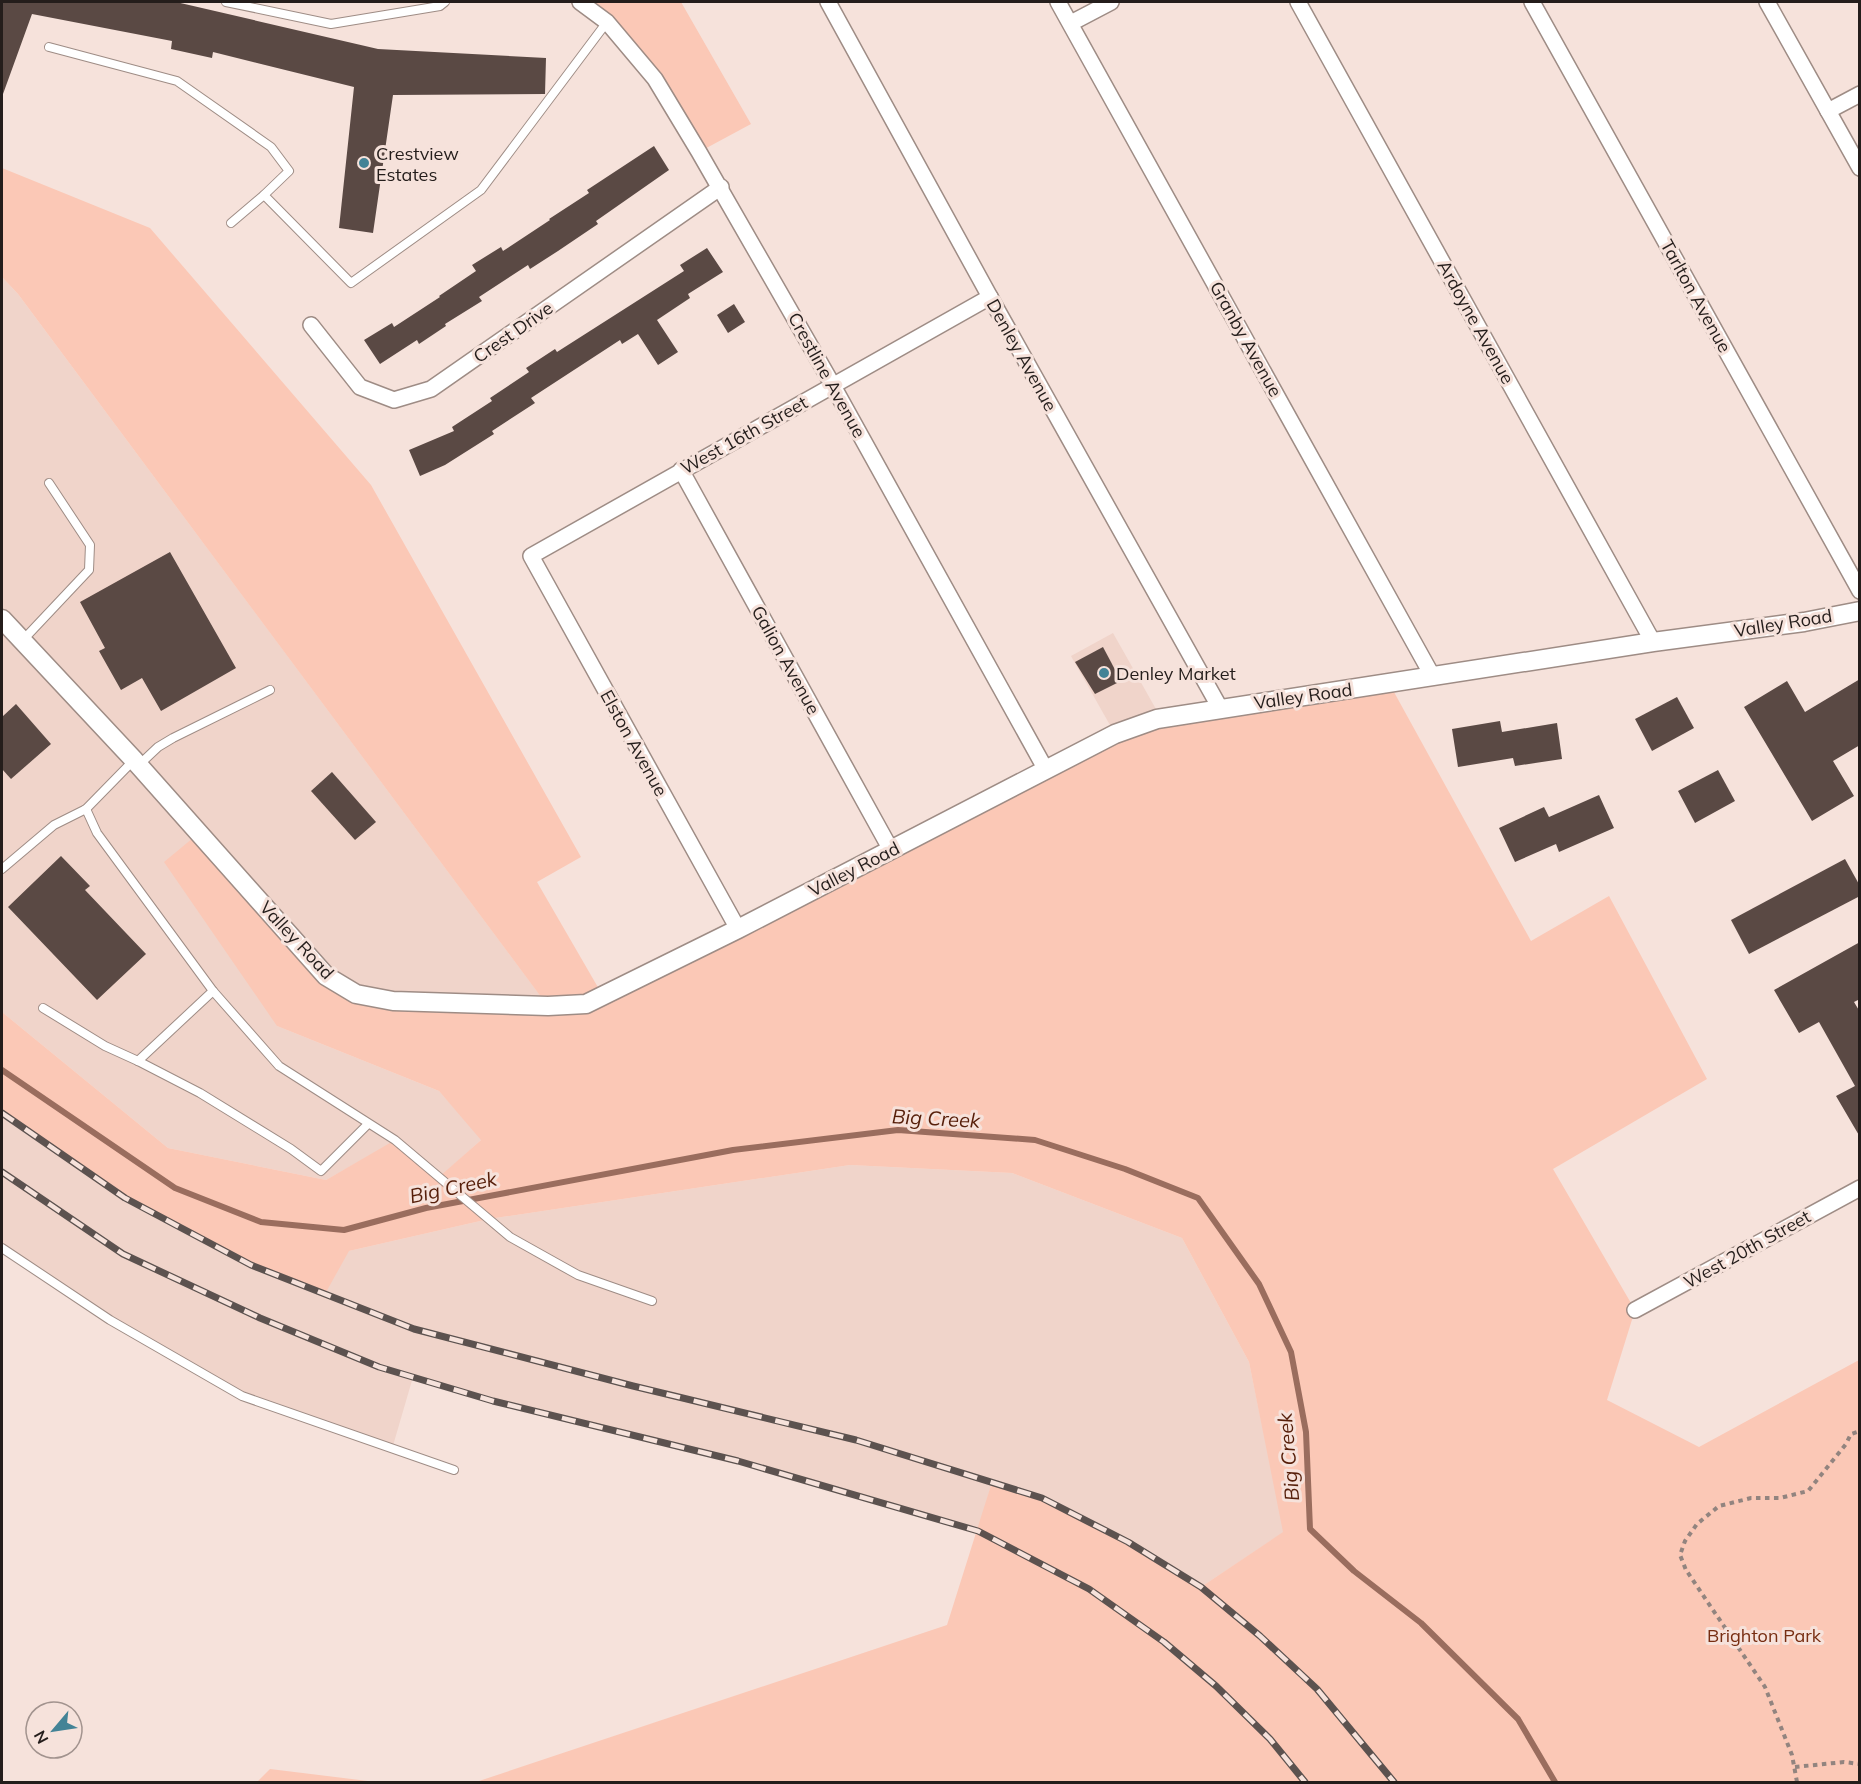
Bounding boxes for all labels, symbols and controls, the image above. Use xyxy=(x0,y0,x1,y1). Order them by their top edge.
place label: Crestview Estates xyxy=(376,142,459,186)
marker: Crestview Estates xyxy=(357,156,371,170)
street label: Tarlton Avenue xyxy=(1656,236,1736,356)
street label: Ardoyne Avenue xyxy=(1433,256,1519,388)
street label: Granby Avenue xyxy=(1205,277,1287,401)
street label: Denley Avenue xyxy=(982,295,1062,415)
street label: Crest Drive xyxy=(469,296,557,368)
street label: Crestline Avenue xyxy=(783,308,871,442)
street label: West 16th Street xyxy=(677,391,811,479)
street label: Galion Avenue xyxy=(747,602,825,718)
street label: Valley Road xyxy=(1732,604,1834,642)
place label: Denley Market xyxy=(1116,662,1236,685)
marker: Denley Market xyxy=(1097,666,1111,680)
street label: Valley Road xyxy=(1252,678,1354,714)
street label: Elston Avenue xyxy=(595,686,673,800)
street label: Valley Road xyxy=(805,836,903,902)
street label: Valley Road xyxy=(255,896,339,984)
water label: Big Creek xyxy=(891,1103,982,1133)
water label: Big Creek xyxy=(407,1165,500,1208)
street label: West 20th Street xyxy=(1680,1205,1814,1293)
water label: Big Creek xyxy=(1272,1411,1304,1502)
park label: Brighton Park xyxy=(1707,1624,1822,1647)
north arrow xyxy=(24,1700,84,1760)
text: N xyxy=(29,1727,53,1747)

